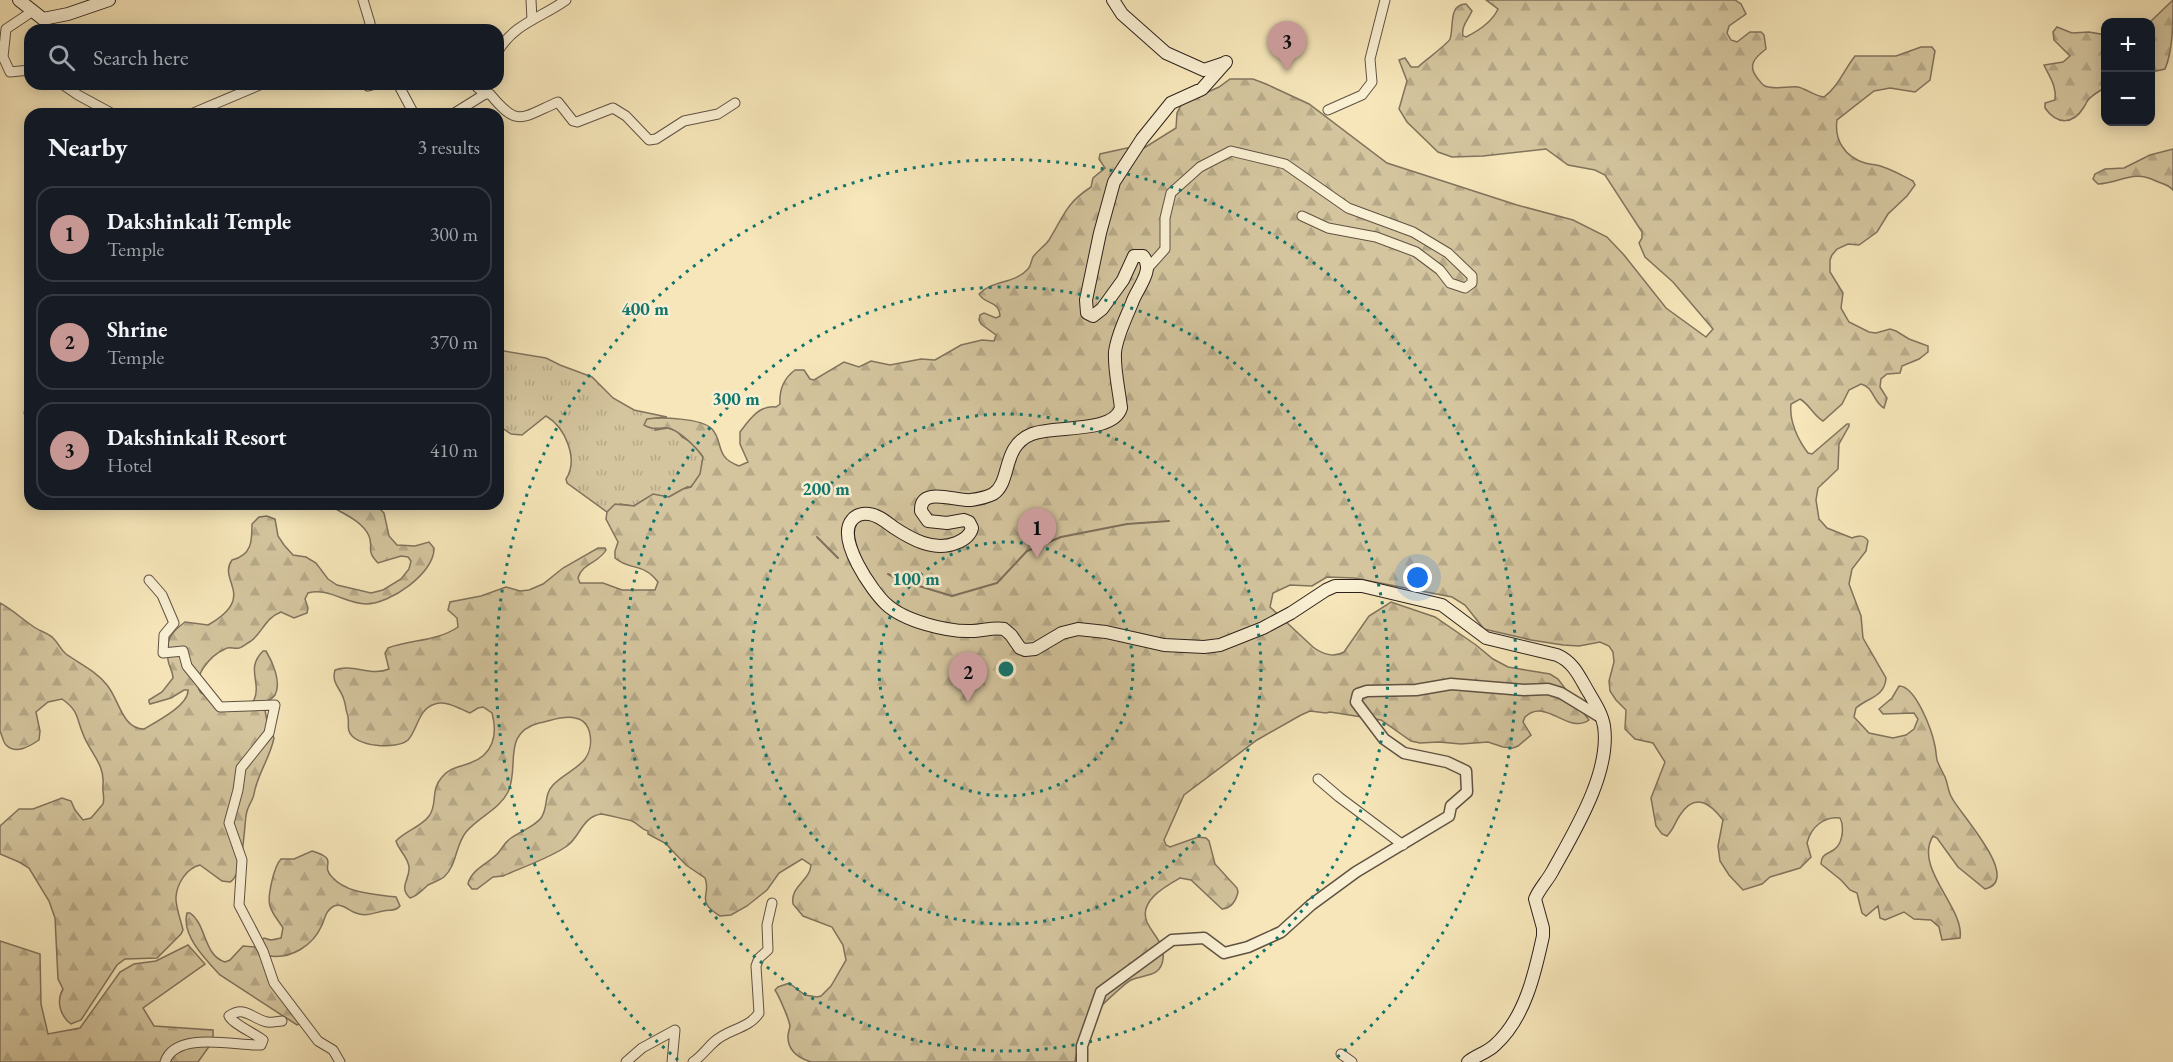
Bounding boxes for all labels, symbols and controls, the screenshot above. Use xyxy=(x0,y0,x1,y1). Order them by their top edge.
map controls xyxy=(2101,18,2155,126)
button: + xyxy=(2101,18,2155,72)
pin: 3 xyxy=(1268,22,1306,71)
search box xyxy=(24,24,504,90)
icon: search xyxy=(45,41,78,74)
text: Search here xyxy=(93,43,188,72)
button: − xyxy=(2101,72,2155,126)
text: Nearby xyxy=(48,130,128,164)
text: 3 results xyxy=(417,134,480,160)
text: Dakshinkali Temple xyxy=(107,207,291,236)
text: 1 xyxy=(64,221,75,247)
text: 300 m xyxy=(430,221,478,247)
text: Temple xyxy=(107,236,164,262)
text: 400 m xyxy=(621,297,669,320)
text: Shrine xyxy=(107,315,167,344)
text: 2 xyxy=(64,329,75,355)
text: 370 m xyxy=(430,329,478,355)
text: Temple xyxy=(107,344,164,370)
text: 300 m xyxy=(712,387,760,410)
text: Dakshinkali Resort xyxy=(107,423,287,452)
text: 3 xyxy=(64,437,75,463)
text: 410 m xyxy=(430,437,478,463)
text: Hotel xyxy=(107,452,152,478)
text: 200 m xyxy=(802,477,850,500)
pin: 1 xyxy=(1018,508,1056,558)
your location xyxy=(1403,563,1432,592)
text: 100 m xyxy=(892,567,940,590)
pin: 2 xyxy=(948,652,988,702)
centre of rings xyxy=(996,659,1016,679)

